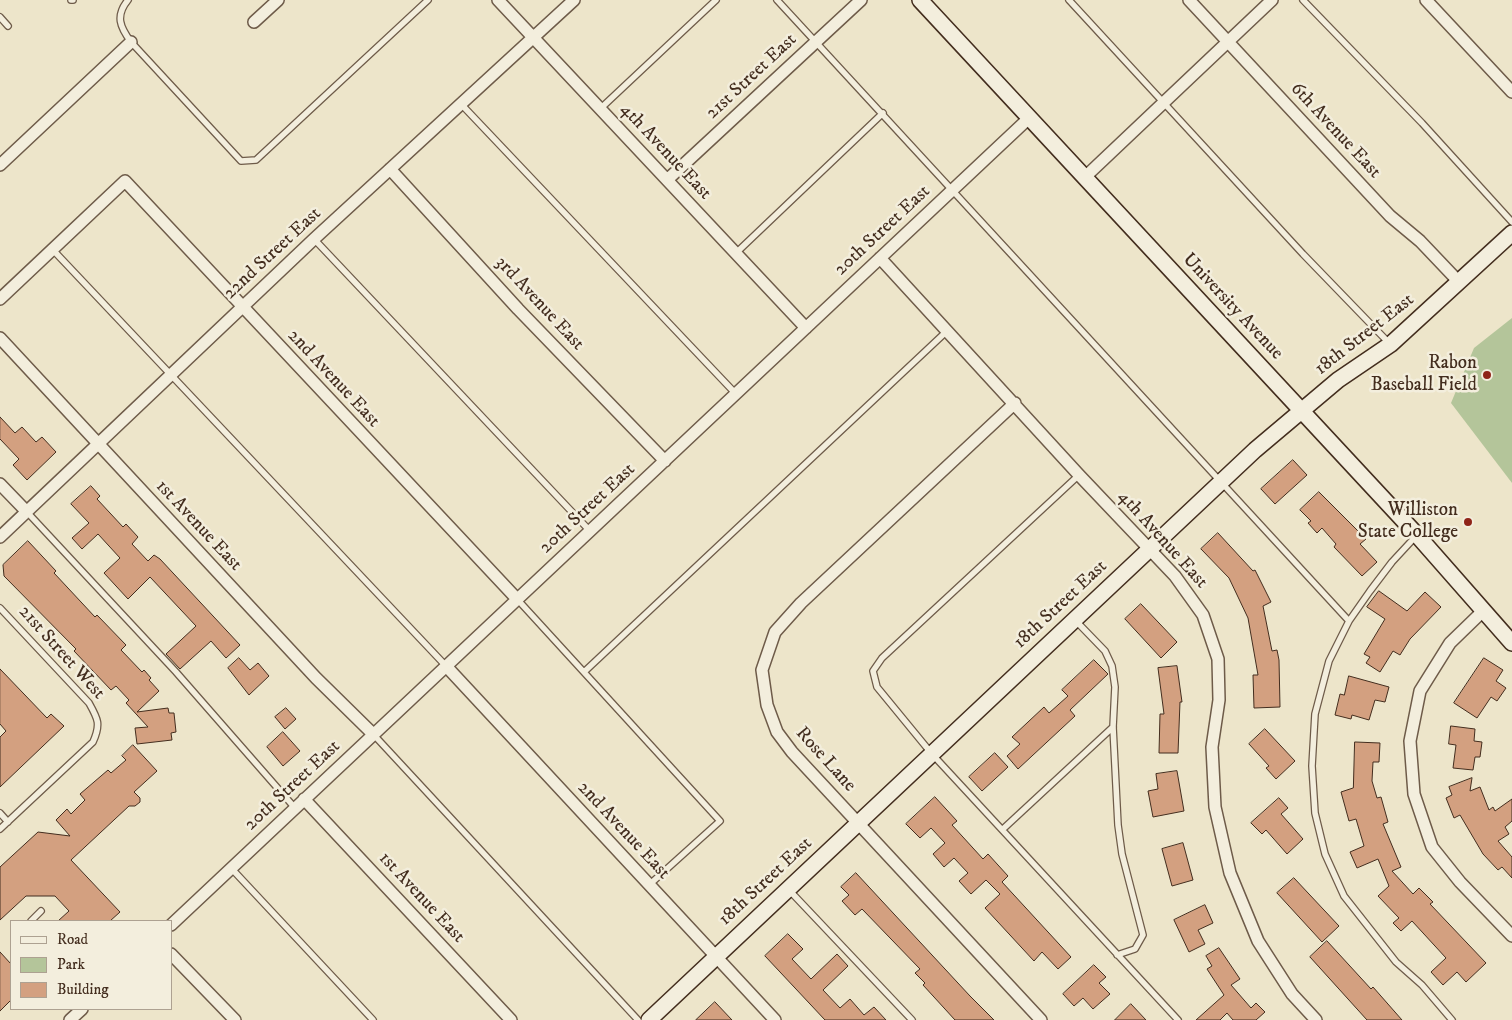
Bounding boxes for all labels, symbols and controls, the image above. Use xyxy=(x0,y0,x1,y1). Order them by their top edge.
street label: 21st Street East xyxy=(702,29,802,125)
street label: 6th Avenue East xyxy=(1285,78,1385,184)
street label: 4th Avenue East xyxy=(614,99,716,205)
street label: 20th Street East xyxy=(830,181,936,281)
street label: 22nd Street East xyxy=(219,203,327,305)
street label: University Avenue xyxy=(1177,249,1287,365)
street label: 3rd Avenue East xyxy=(490,252,588,356)
street label: 18th Street East xyxy=(1311,289,1419,381)
street label: 2nd Avenue East xyxy=(282,325,384,433)
place label: Rabon Baseball Field xyxy=(1371,353,1477,397)
marker: Rabon Baseball Field xyxy=(1481,369,1493,381)
street label: 20th Street East xyxy=(535,459,641,559)
street label: 1st Avenue East xyxy=(150,476,246,576)
street label: 4th Avenue East xyxy=(1112,486,1212,594)
place label: Williston State College xyxy=(1358,500,1458,544)
marker: Williston State College xyxy=(1462,516,1474,528)
street label: 18th Street East xyxy=(1009,556,1113,654)
street label: 21st Street West xyxy=(13,601,109,705)
street label: Rose Lane xyxy=(790,723,860,797)
street label: 20th Street East xyxy=(240,736,346,836)
street label: 2nd Avenue East xyxy=(572,777,674,885)
street label: 18th Street East xyxy=(714,833,818,931)
street label: 1st Avenue East xyxy=(373,848,469,948)
legend xyxy=(10,920,172,1010)
text: Road xyxy=(57,930,88,949)
text: Park xyxy=(57,955,85,974)
text: Building xyxy=(57,980,109,999)

